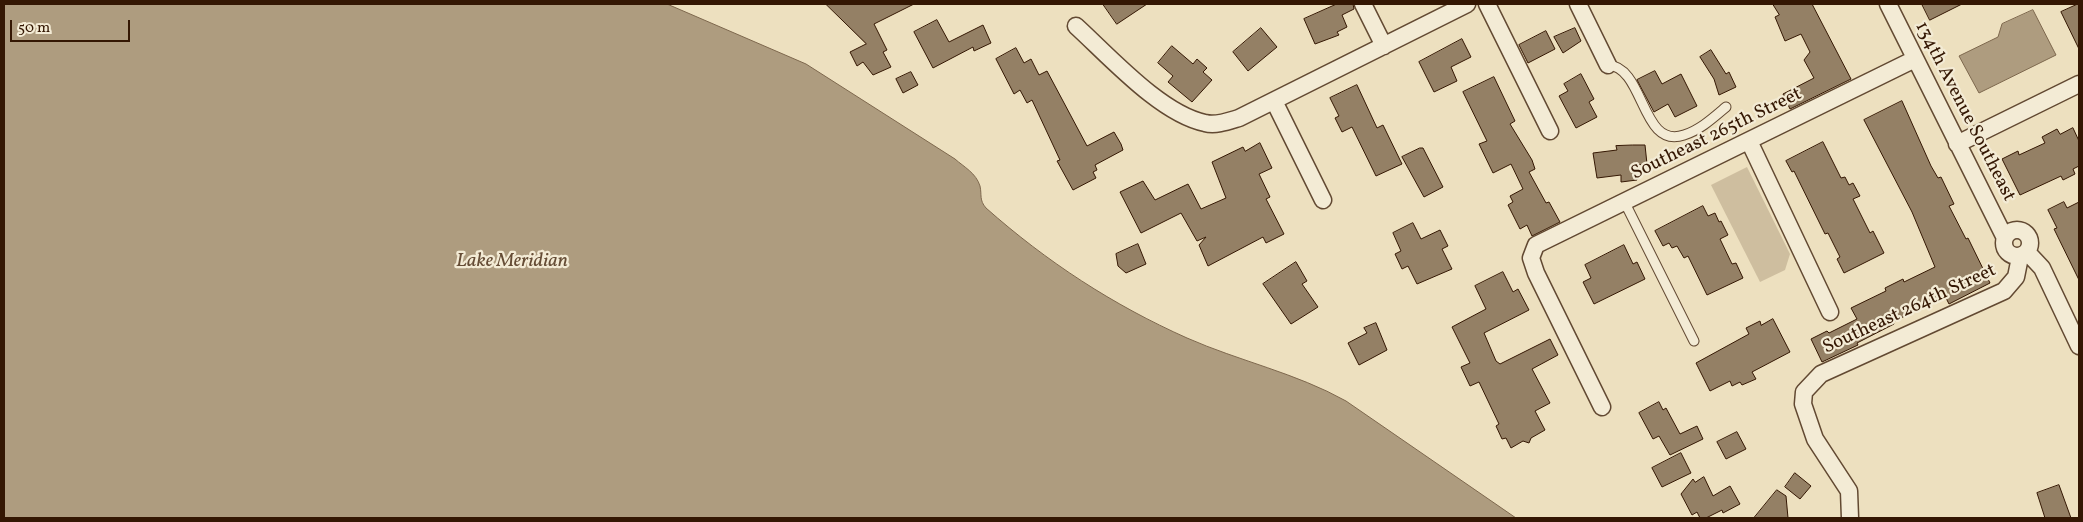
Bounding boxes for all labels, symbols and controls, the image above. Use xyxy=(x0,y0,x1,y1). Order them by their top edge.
scale bar xyxy=(12,10,132,42)
text: 50 m xyxy=(18,18,50,39)
street label: 134th Avenue Southeast xyxy=(1909,18,2019,206)
street label: Southeast 265th Street xyxy=(1628,84,1806,186)
water label: Lake Meridian xyxy=(456,250,568,274)
street label: Southeast 264th Street xyxy=(1820,260,2000,360)

